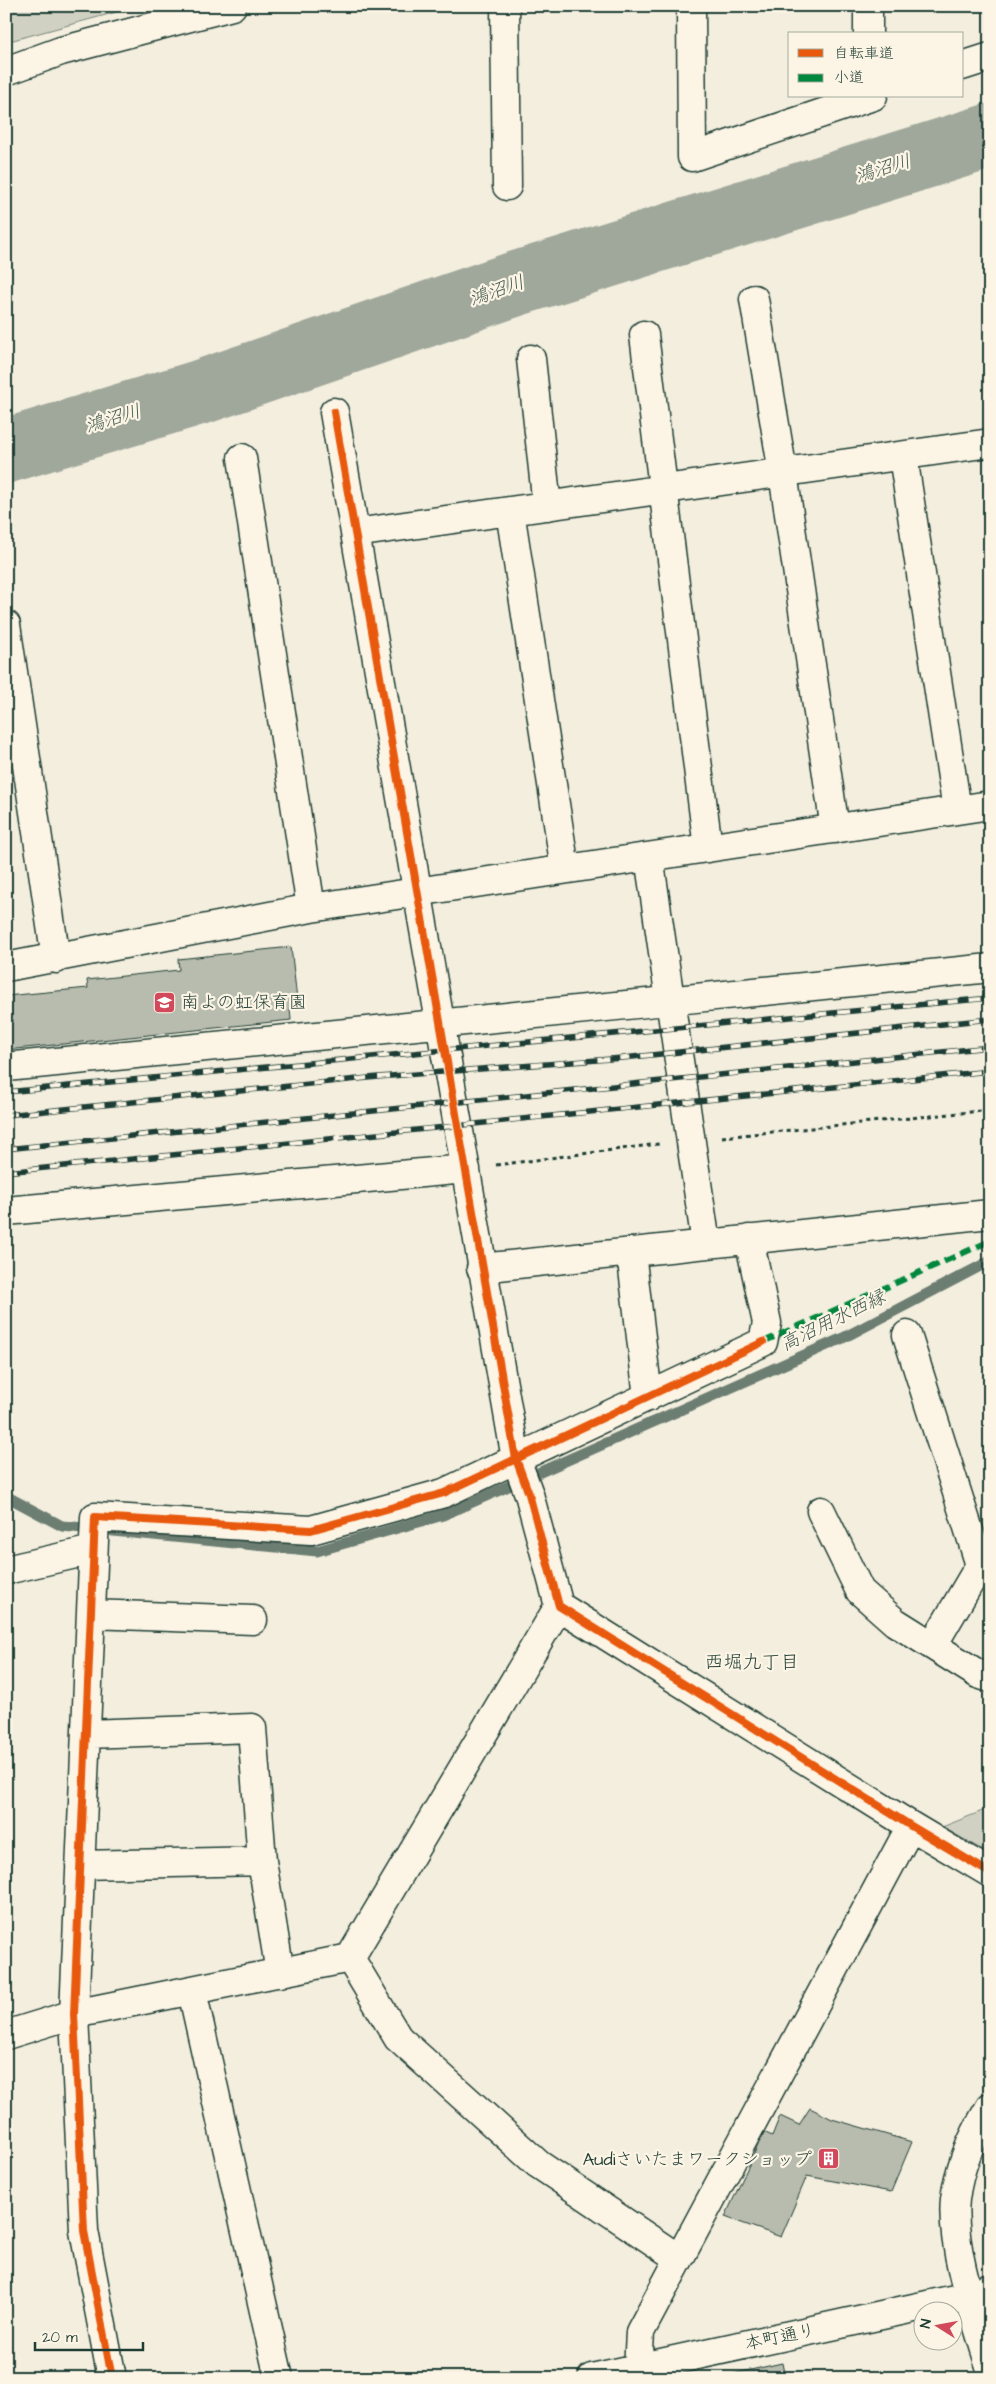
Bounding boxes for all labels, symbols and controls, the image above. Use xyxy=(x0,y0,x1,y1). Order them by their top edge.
legend xyxy=(788,32,964,98)
text: 自転車道 xyxy=(834,43,894,64)
text: 小道 xyxy=(834,67,864,88)
water label: 鴻沼川 xyxy=(852,148,914,190)
water label: 鴻沼川 xyxy=(466,269,528,313)
water label: 鴻沼川 xyxy=(82,398,144,440)
school or university icon: 南よの虹保育園 xyxy=(153,990,177,1014)
place label: 南よの虹保育園 xyxy=(181,990,307,1015)
water label: 高沼用水西縁 xyxy=(776,1283,892,1358)
district label: 西堀九丁目 xyxy=(704,1649,800,1676)
place label: Audiさいたまワークショップ xyxy=(583,2147,812,2172)
building icon: Audiさいたまワークショップ xyxy=(816,2147,840,2171)
north arrow xyxy=(914,2302,964,2352)
street label: 本町通り xyxy=(742,2317,818,2357)
text: N xyxy=(916,2317,937,2330)
scale bar xyxy=(35,2319,142,2351)
text: 20 m xyxy=(42,2327,78,2348)

